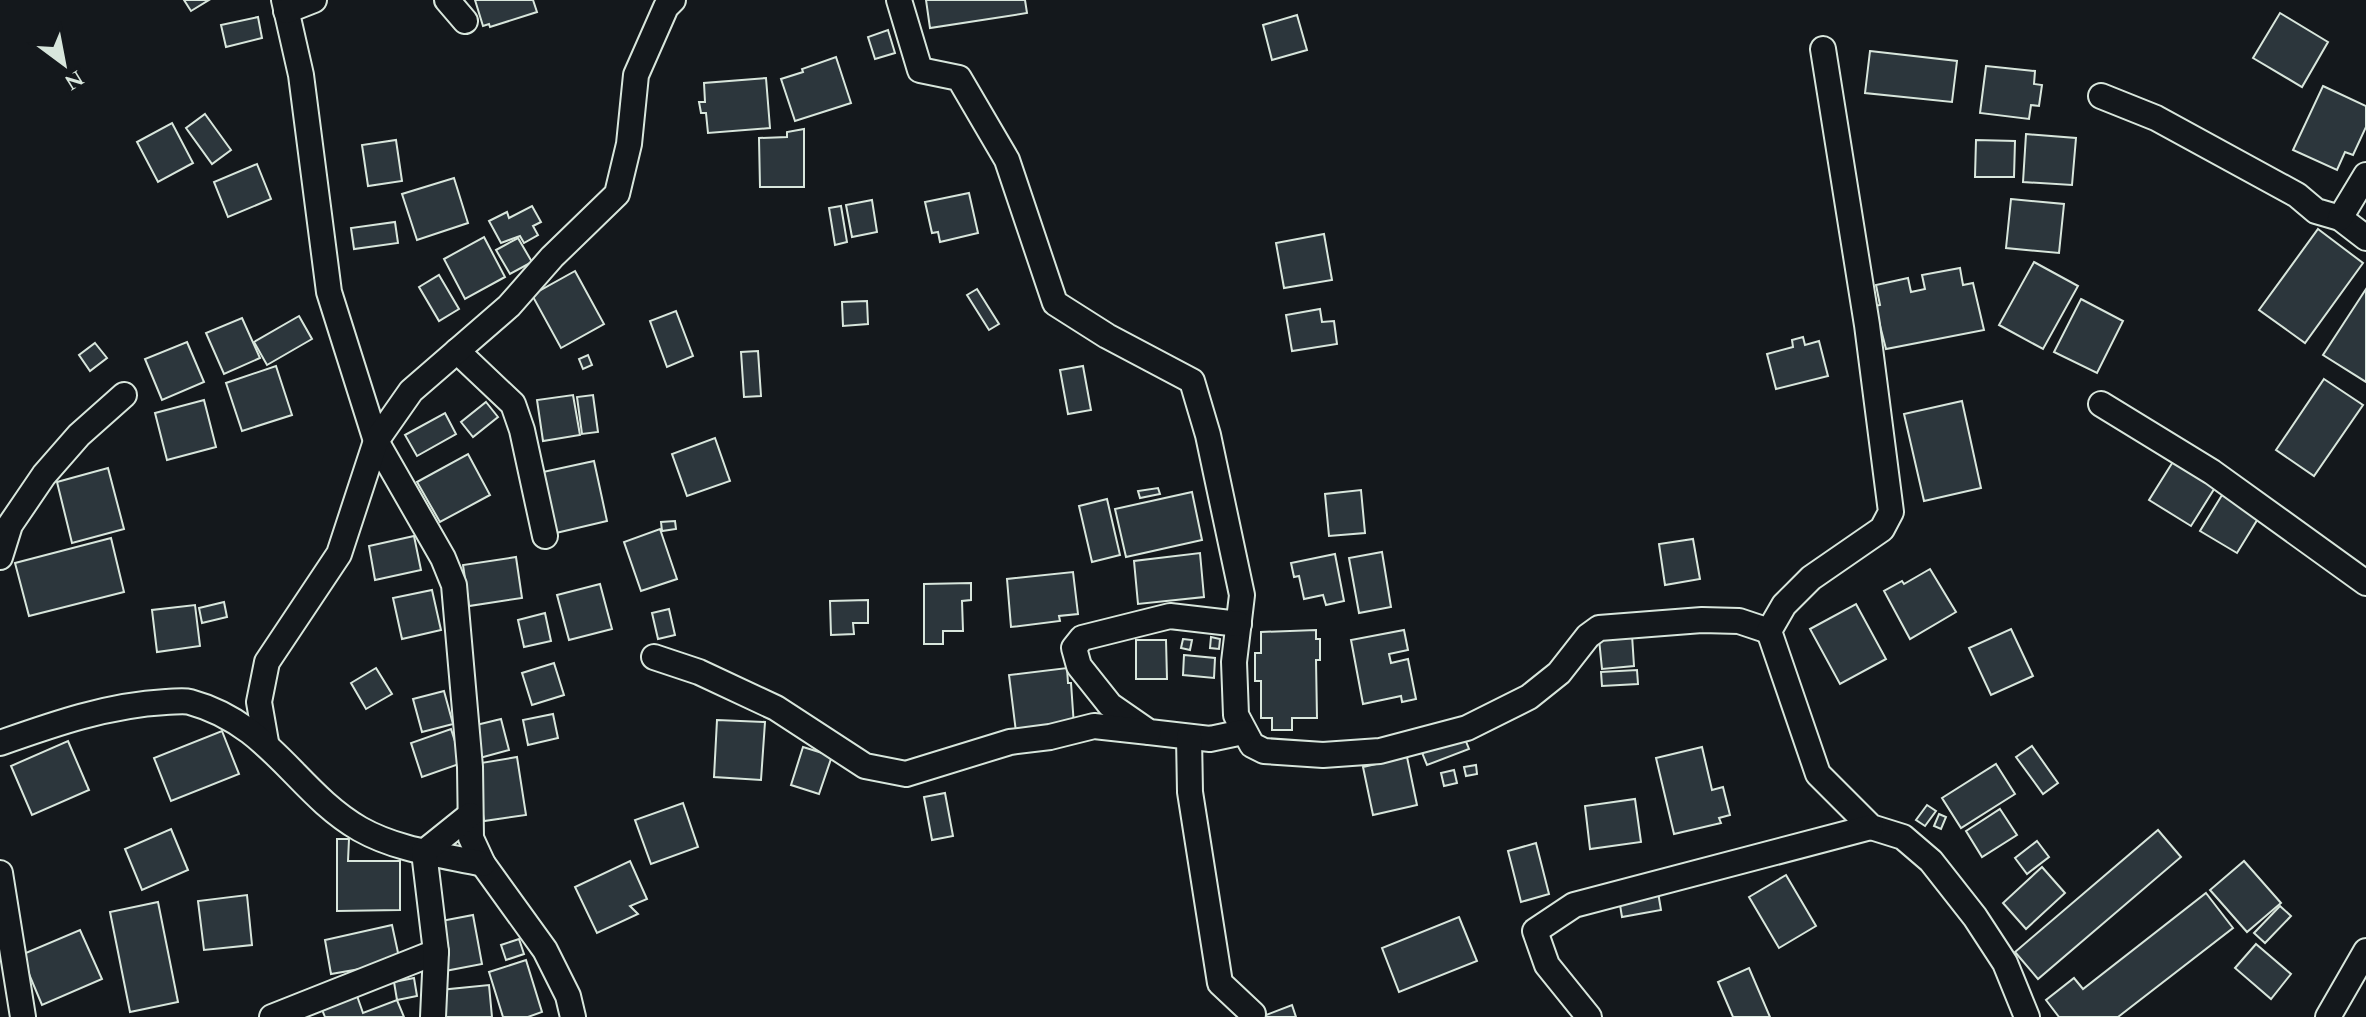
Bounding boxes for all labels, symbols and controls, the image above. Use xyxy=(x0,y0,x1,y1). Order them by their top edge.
north arrow xyxy=(24,24,104,104)
text: N xyxy=(57,61,90,98)

